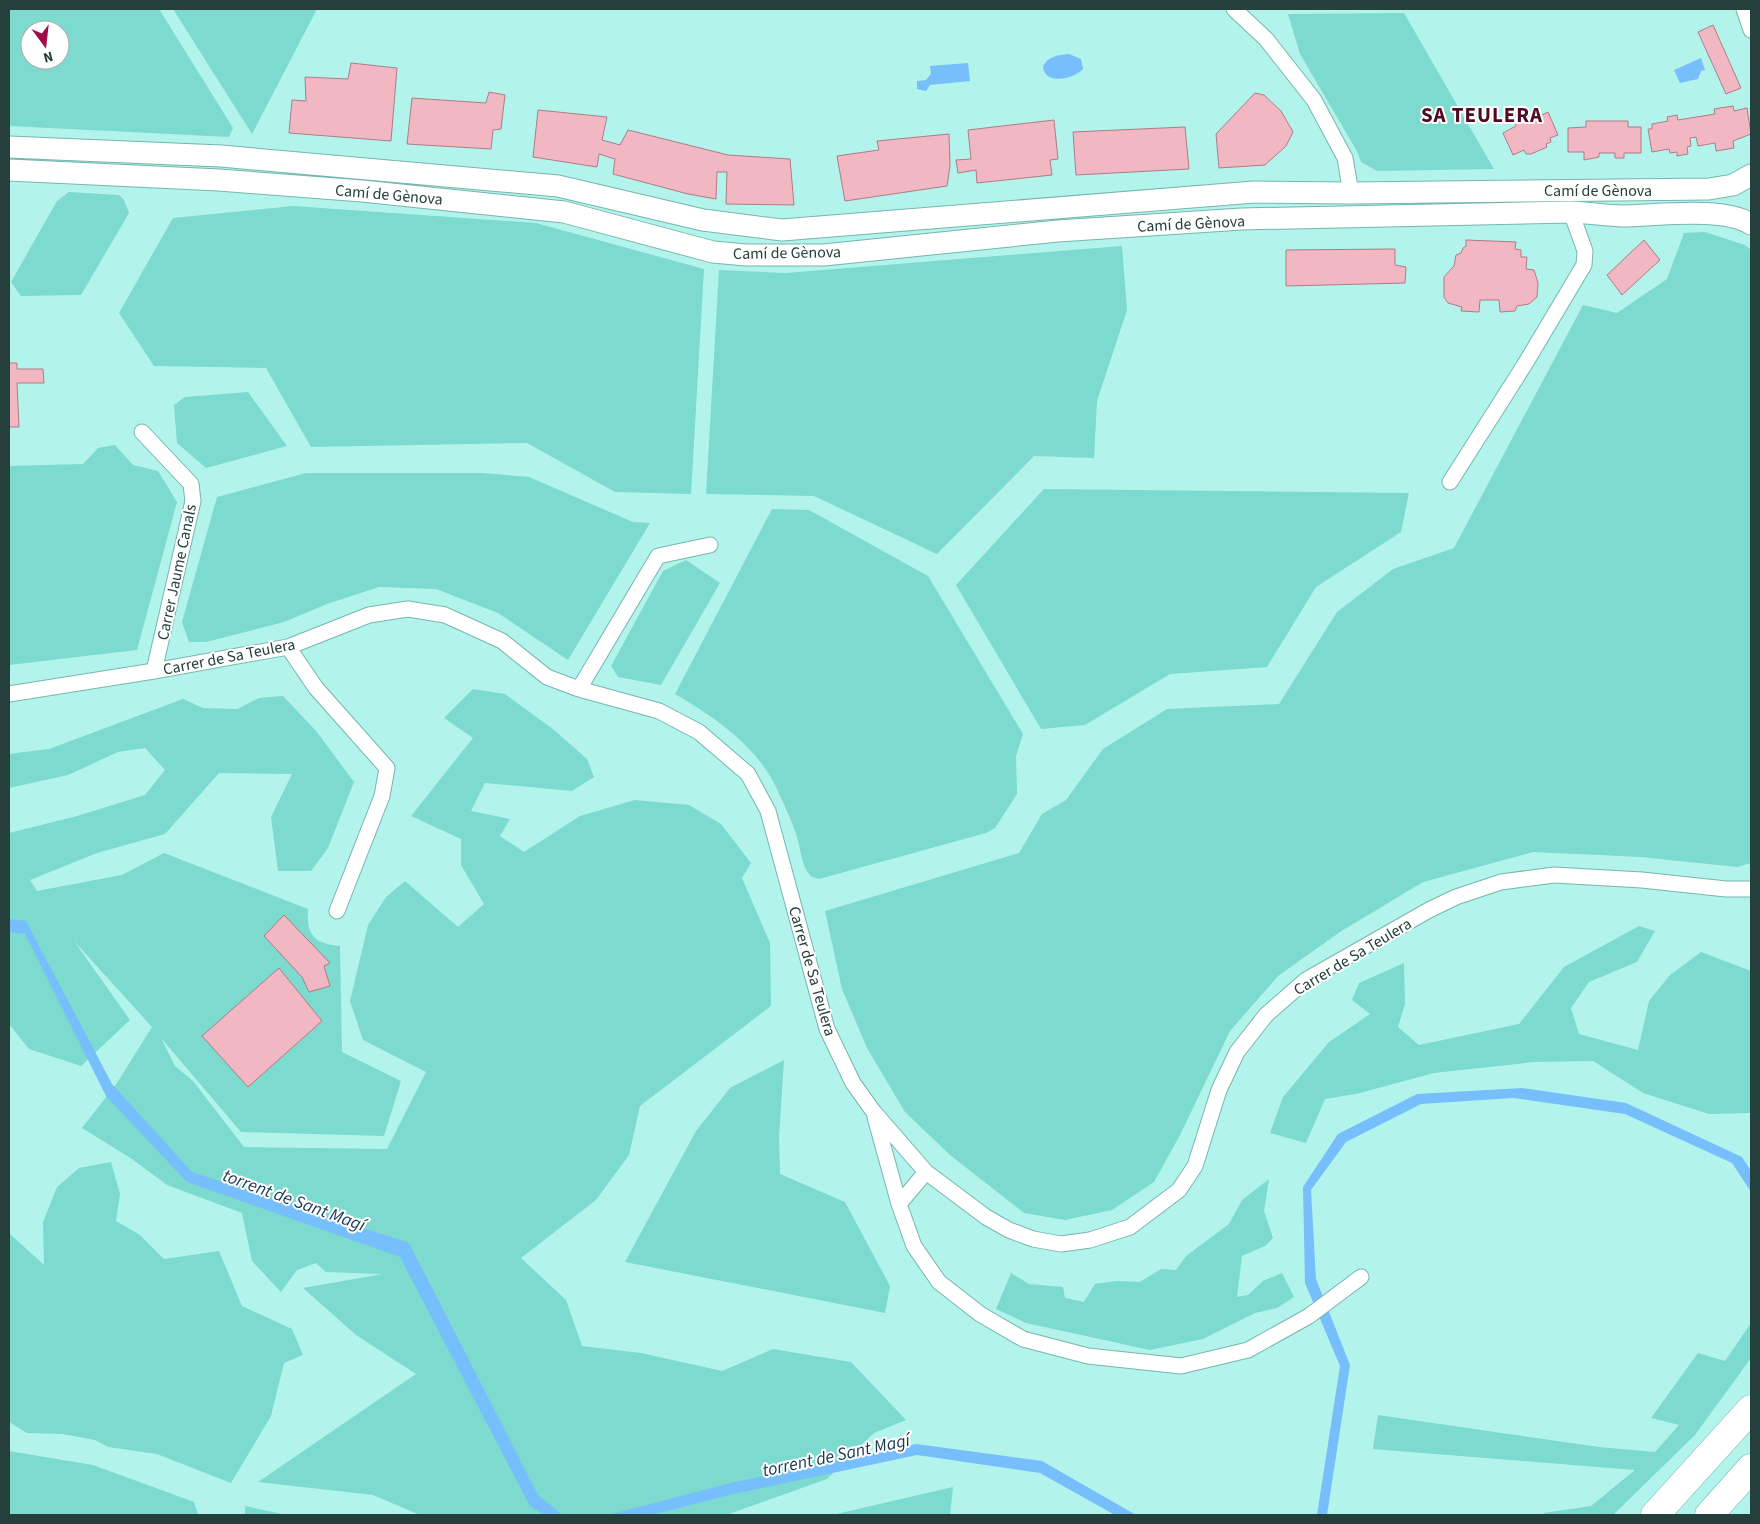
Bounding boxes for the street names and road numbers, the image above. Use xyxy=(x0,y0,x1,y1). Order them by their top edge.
street label: Camí de Gènova xyxy=(334,179,444,211)
street label: Camí de Gènova xyxy=(1544,180,1652,202)
street label: Camí de Gènova xyxy=(1137,210,1246,238)
street label: Camí de Gènova xyxy=(733,241,841,265)
street label: Carrer Jaume Canals xyxy=(152,502,202,642)
street label: Carrer de Sa Teulera xyxy=(161,633,297,681)
street label: Carrer de Sa Teulera xyxy=(783,904,841,1039)
street label: Carrer de Sa Teulera xyxy=(1289,913,1416,1001)

